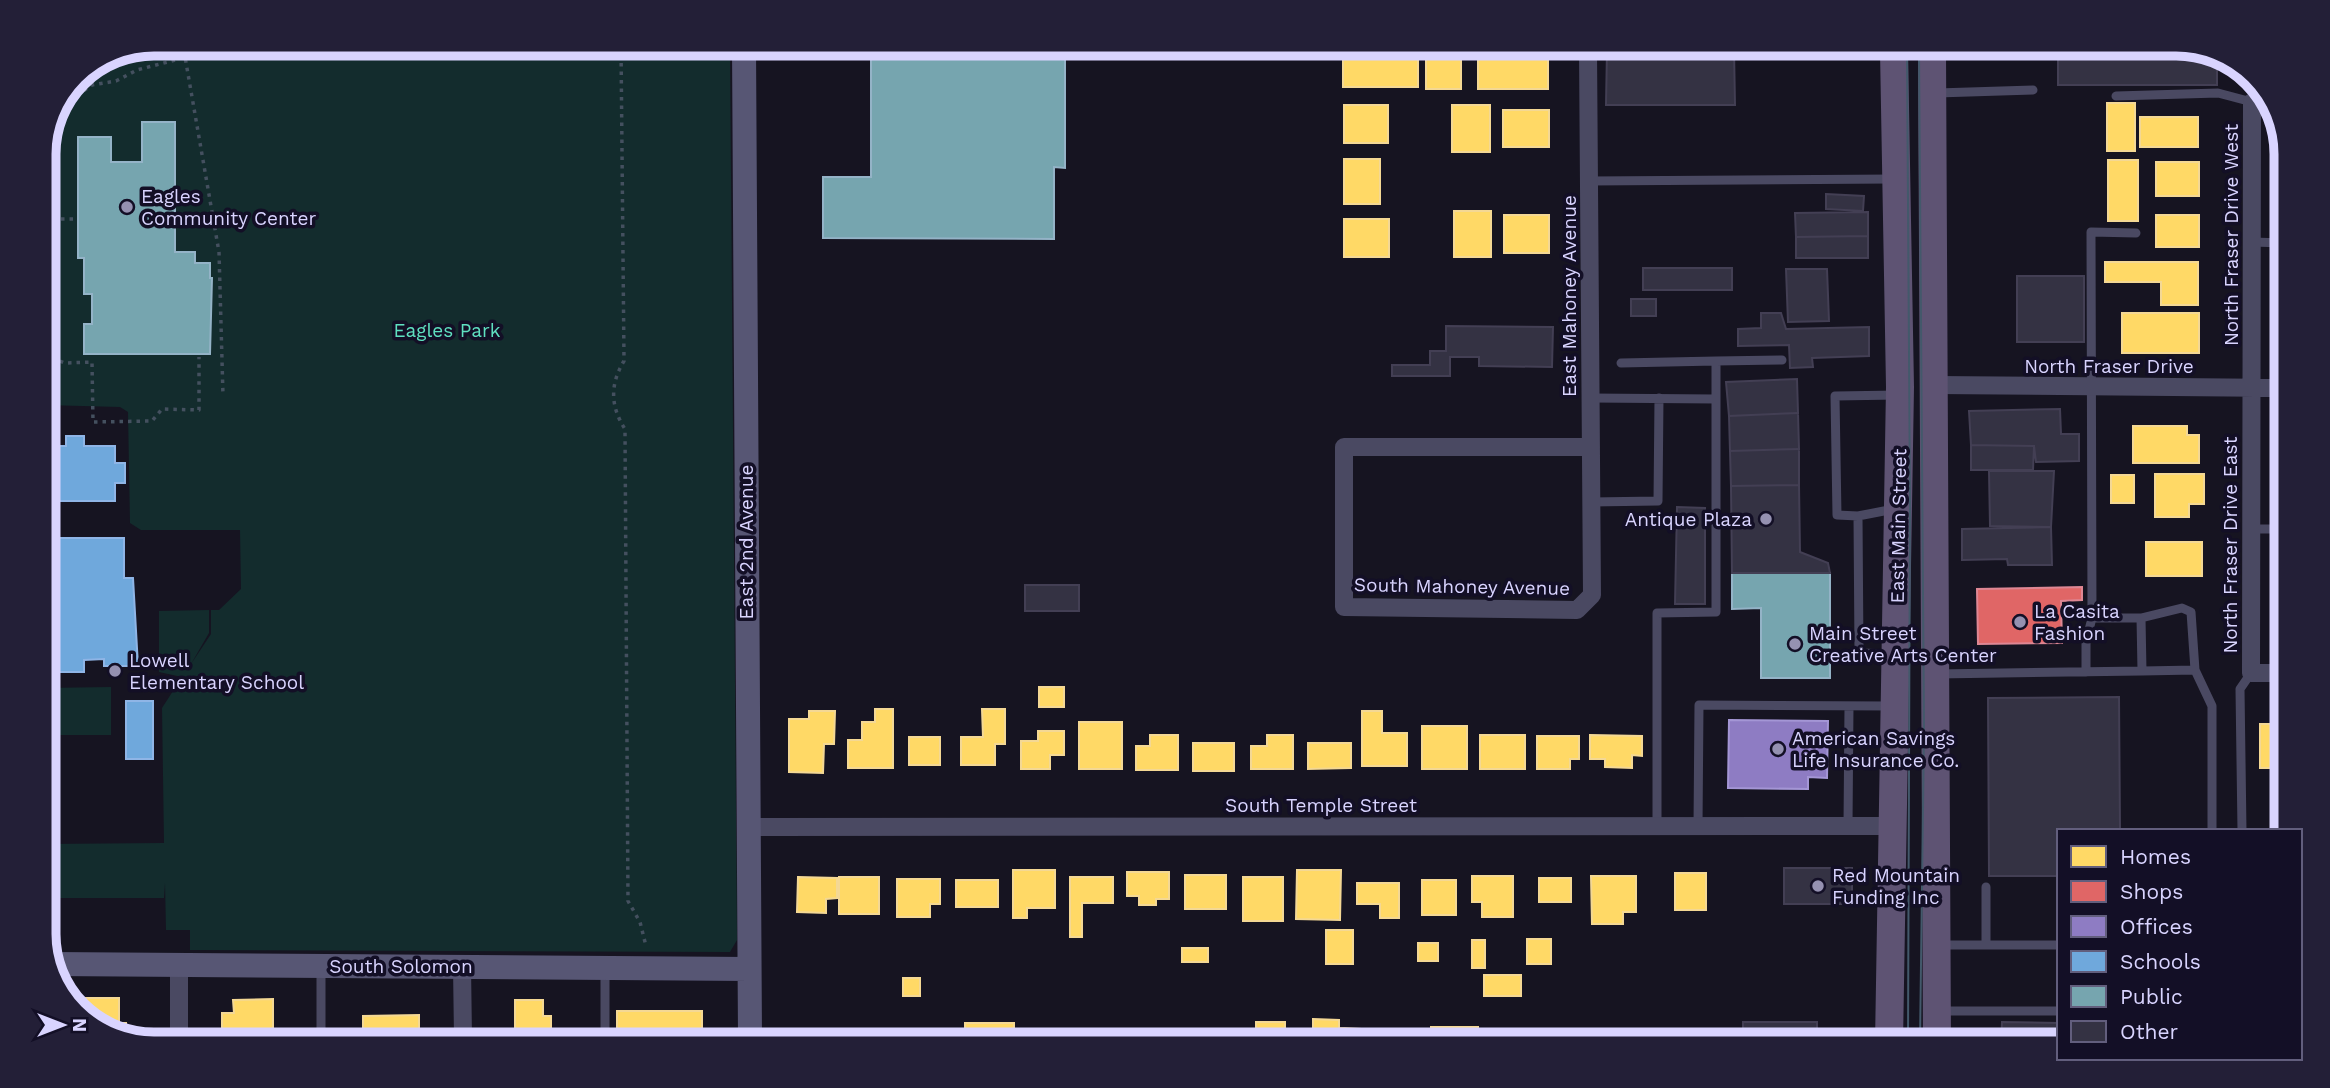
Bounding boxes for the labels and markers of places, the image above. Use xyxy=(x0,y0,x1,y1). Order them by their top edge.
place label: Eagles Community Center xyxy=(141,185,317,230)
marker: Eagles Community Center xyxy=(119,199,135,215)
place label: Antique Plaza xyxy=(1625,508,1752,531)
marker: Antique Plaza xyxy=(1758,511,1774,527)
place label: La Casita Fashion xyxy=(2034,600,2120,645)
marker: La Casita Fashion xyxy=(2012,614,2028,630)
place label: Main Street Creative Arts Center xyxy=(1809,622,1997,667)
marker: Main Street Creative Arts Center xyxy=(1787,636,1803,652)
place label: Lowell Elementary School xyxy=(129,649,304,694)
marker: Lowell Elementary School xyxy=(107,663,123,679)
place label: American Savings Life Insurance Co. xyxy=(1792,727,1959,772)
marker: American Savings Life Insurance Co. xyxy=(1770,741,1786,757)
place label: Red Mountain Funding Inc xyxy=(1832,864,1960,909)
marker: Red Mountain Funding Inc xyxy=(1810,878,1826,894)

